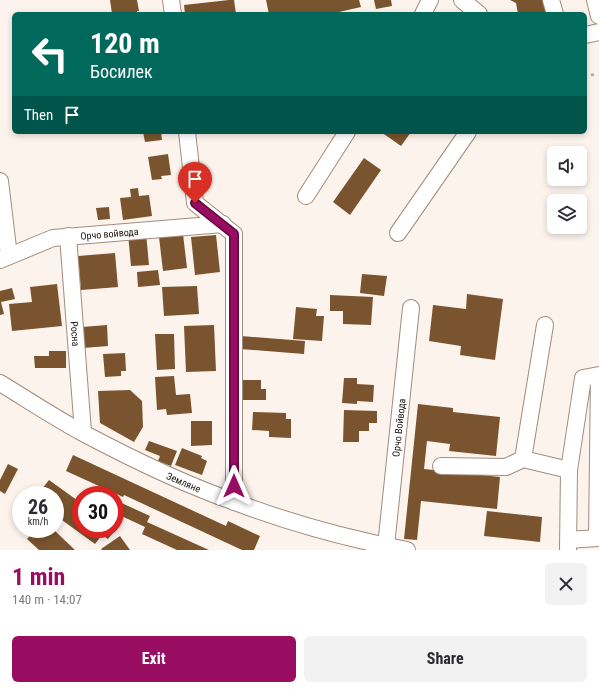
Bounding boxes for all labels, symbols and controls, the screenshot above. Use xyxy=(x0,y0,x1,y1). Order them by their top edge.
text: 120 m xyxy=(90,27,160,60)
icon: left xyxy=(24,28,76,80)
text: Босилек xyxy=(90,61,153,82)
icon: arrive xyxy=(61,104,83,126)
text: Then xyxy=(24,106,53,124)
map controls xyxy=(547,146,587,234)
button: sound xyxy=(547,146,587,186)
pin xyxy=(178,162,212,203)
icon: arrive xyxy=(184,168,206,190)
button: layers xyxy=(547,194,587,234)
street label: Орчо войвода xyxy=(80,225,139,241)
street label: Росна xyxy=(69,321,82,347)
street label: Орчо Войвода xyxy=(390,398,407,457)
position arrow xyxy=(213,465,255,507)
street label: Земляне xyxy=(165,470,203,494)
speed limit sign: 30 xyxy=(72,486,124,538)
text: 26 xyxy=(28,495,48,519)
text: km/h xyxy=(28,516,48,527)
text: 1 min xyxy=(12,563,65,591)
button: close xyxy=(545,563,587,605)
text: 140 m · 14:07 xyxy=(12,592,82,607)
button: Exit xyxy=(12,636,296,682)
button: Share xyxy=(304,636,587,682)

